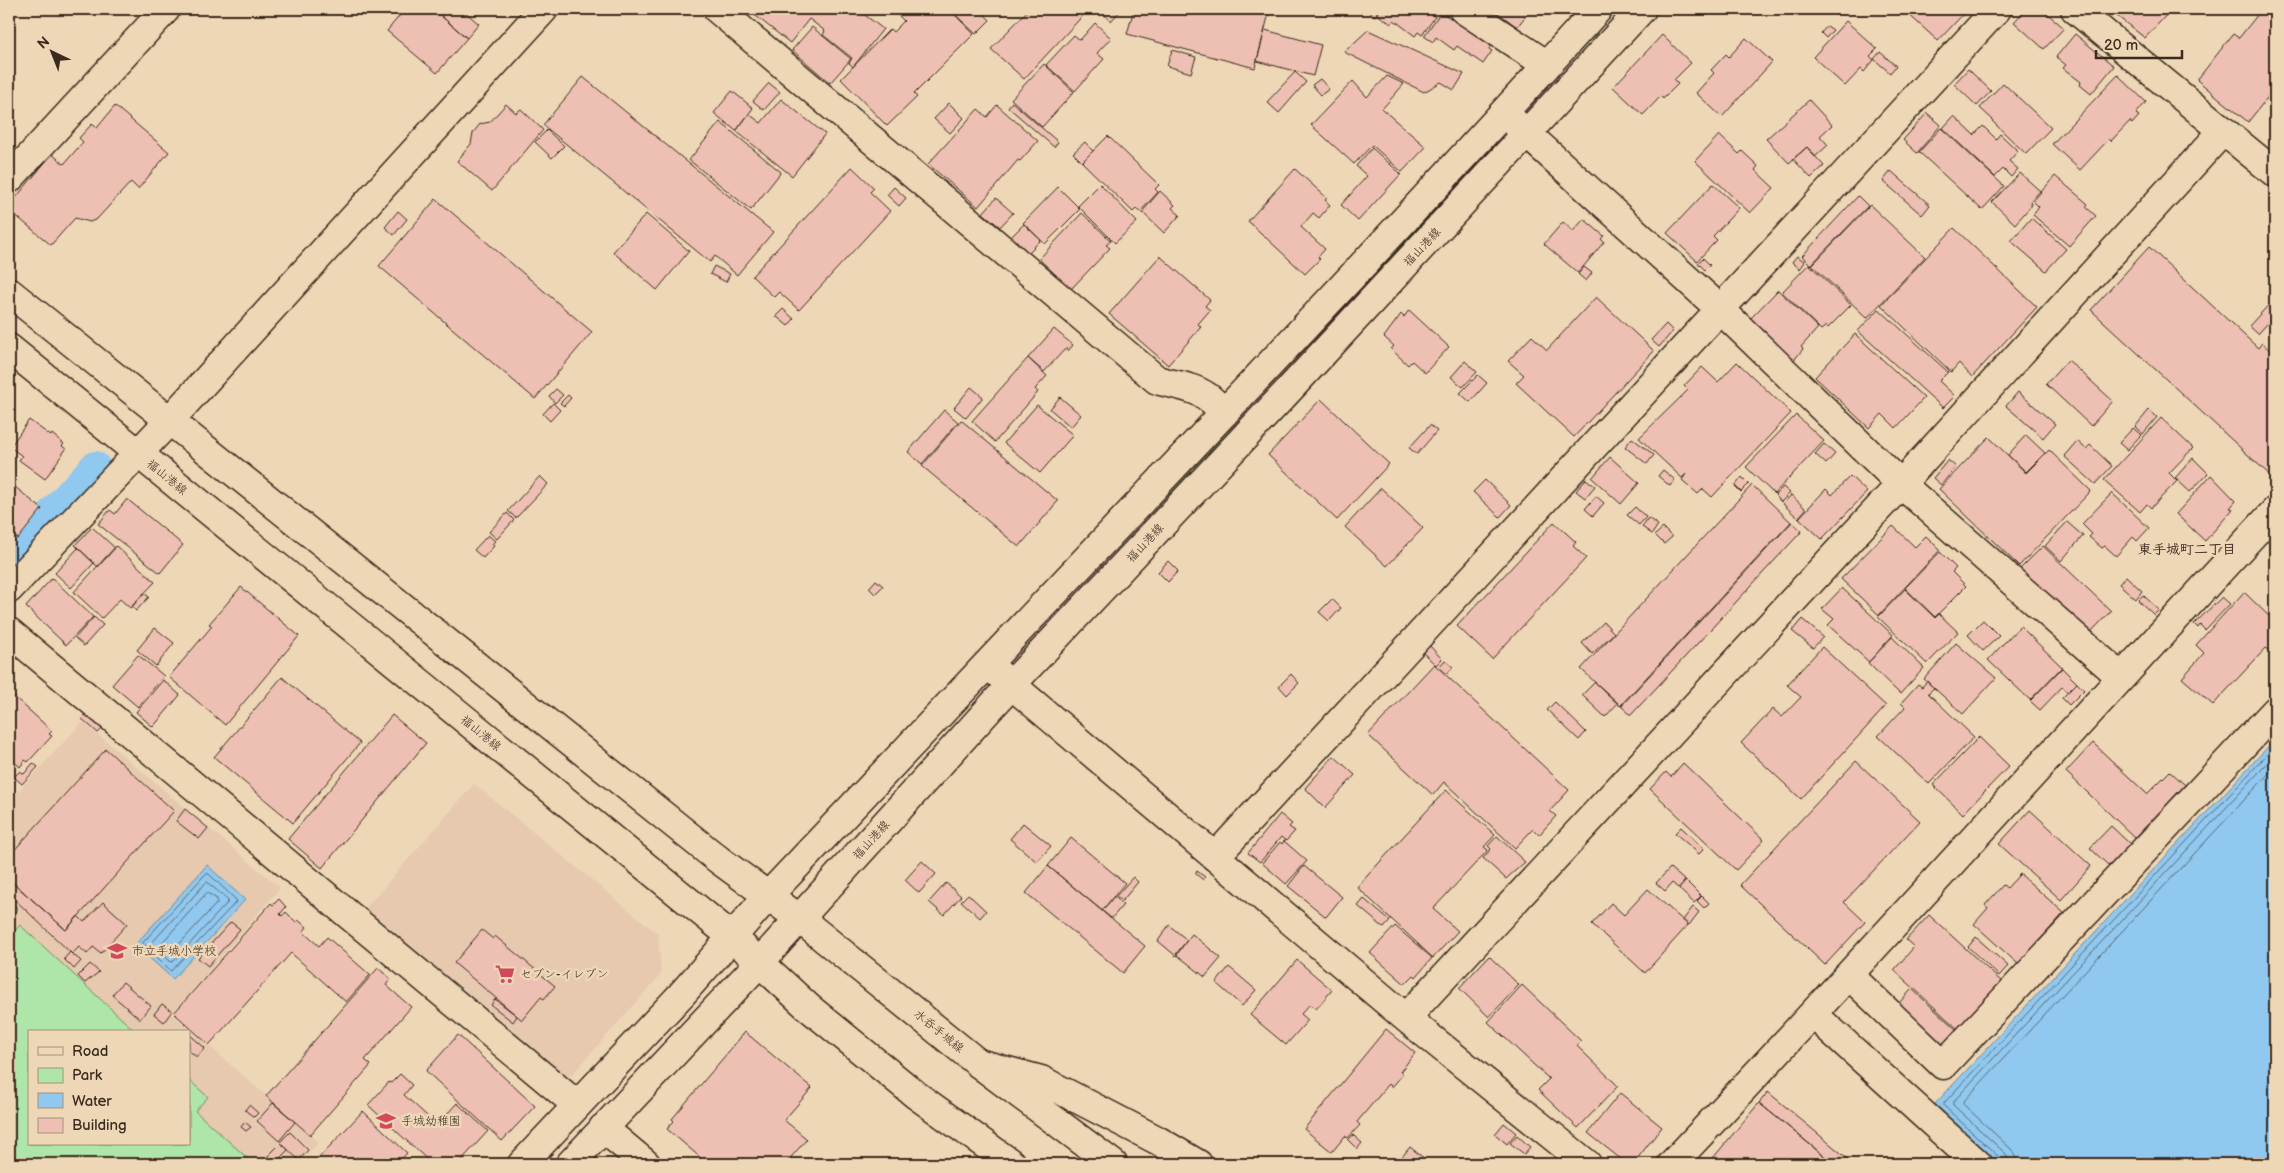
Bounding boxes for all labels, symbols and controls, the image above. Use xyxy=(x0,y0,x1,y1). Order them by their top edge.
north arrow xyxy=(28,28,78,78)
scale bar xyxy=(2096,28,2183,60)
text: N xyxy=(34,33,53,53)
text: 20 m xyxy=(2104,36,2138,55)
street label: 福山港線 xyxy=(1401,225,1444,270)
street label: 福山港線 xyxy=(143,456,190,498)
street label: 福山港線 xyxy=(1124,521,1167,566)
district label: 東手城町二丁目 xyxy=(2138,541,2236,558)
street label: 福山港線 xyxy=(457,712,504,754)
street label: 福山港線 xyxy=(850,817,893,863)
school or university icon: 市立手城小学校 xyxy=(106,940,128,962)
place label: 市立手城小学校 xyxy=(132,944,216,959)
supermarket icon: セブン-イレブン xyxy=(494,963,516,985)
place label: セブン-イレブン xyxy=(520,967,608,982)
street label: 水呑手城線 xyxy=(911,1007,967,1056)
legend xyxy=(28,1030,190,1146)
text: Road xyxy=(72,1042,108,1061)
text: Park xyxy=(72,1066,103,1085)
text: Water xyxy=(72,1092,112,1111)
school or university icon: 手城幼稚園 xyxy=(375,1110,397,1132)
place label: 手城幼稚園 xyxy=(401,1114,461,1129)
text: Building xyxy=(72,1116,127,1135)

